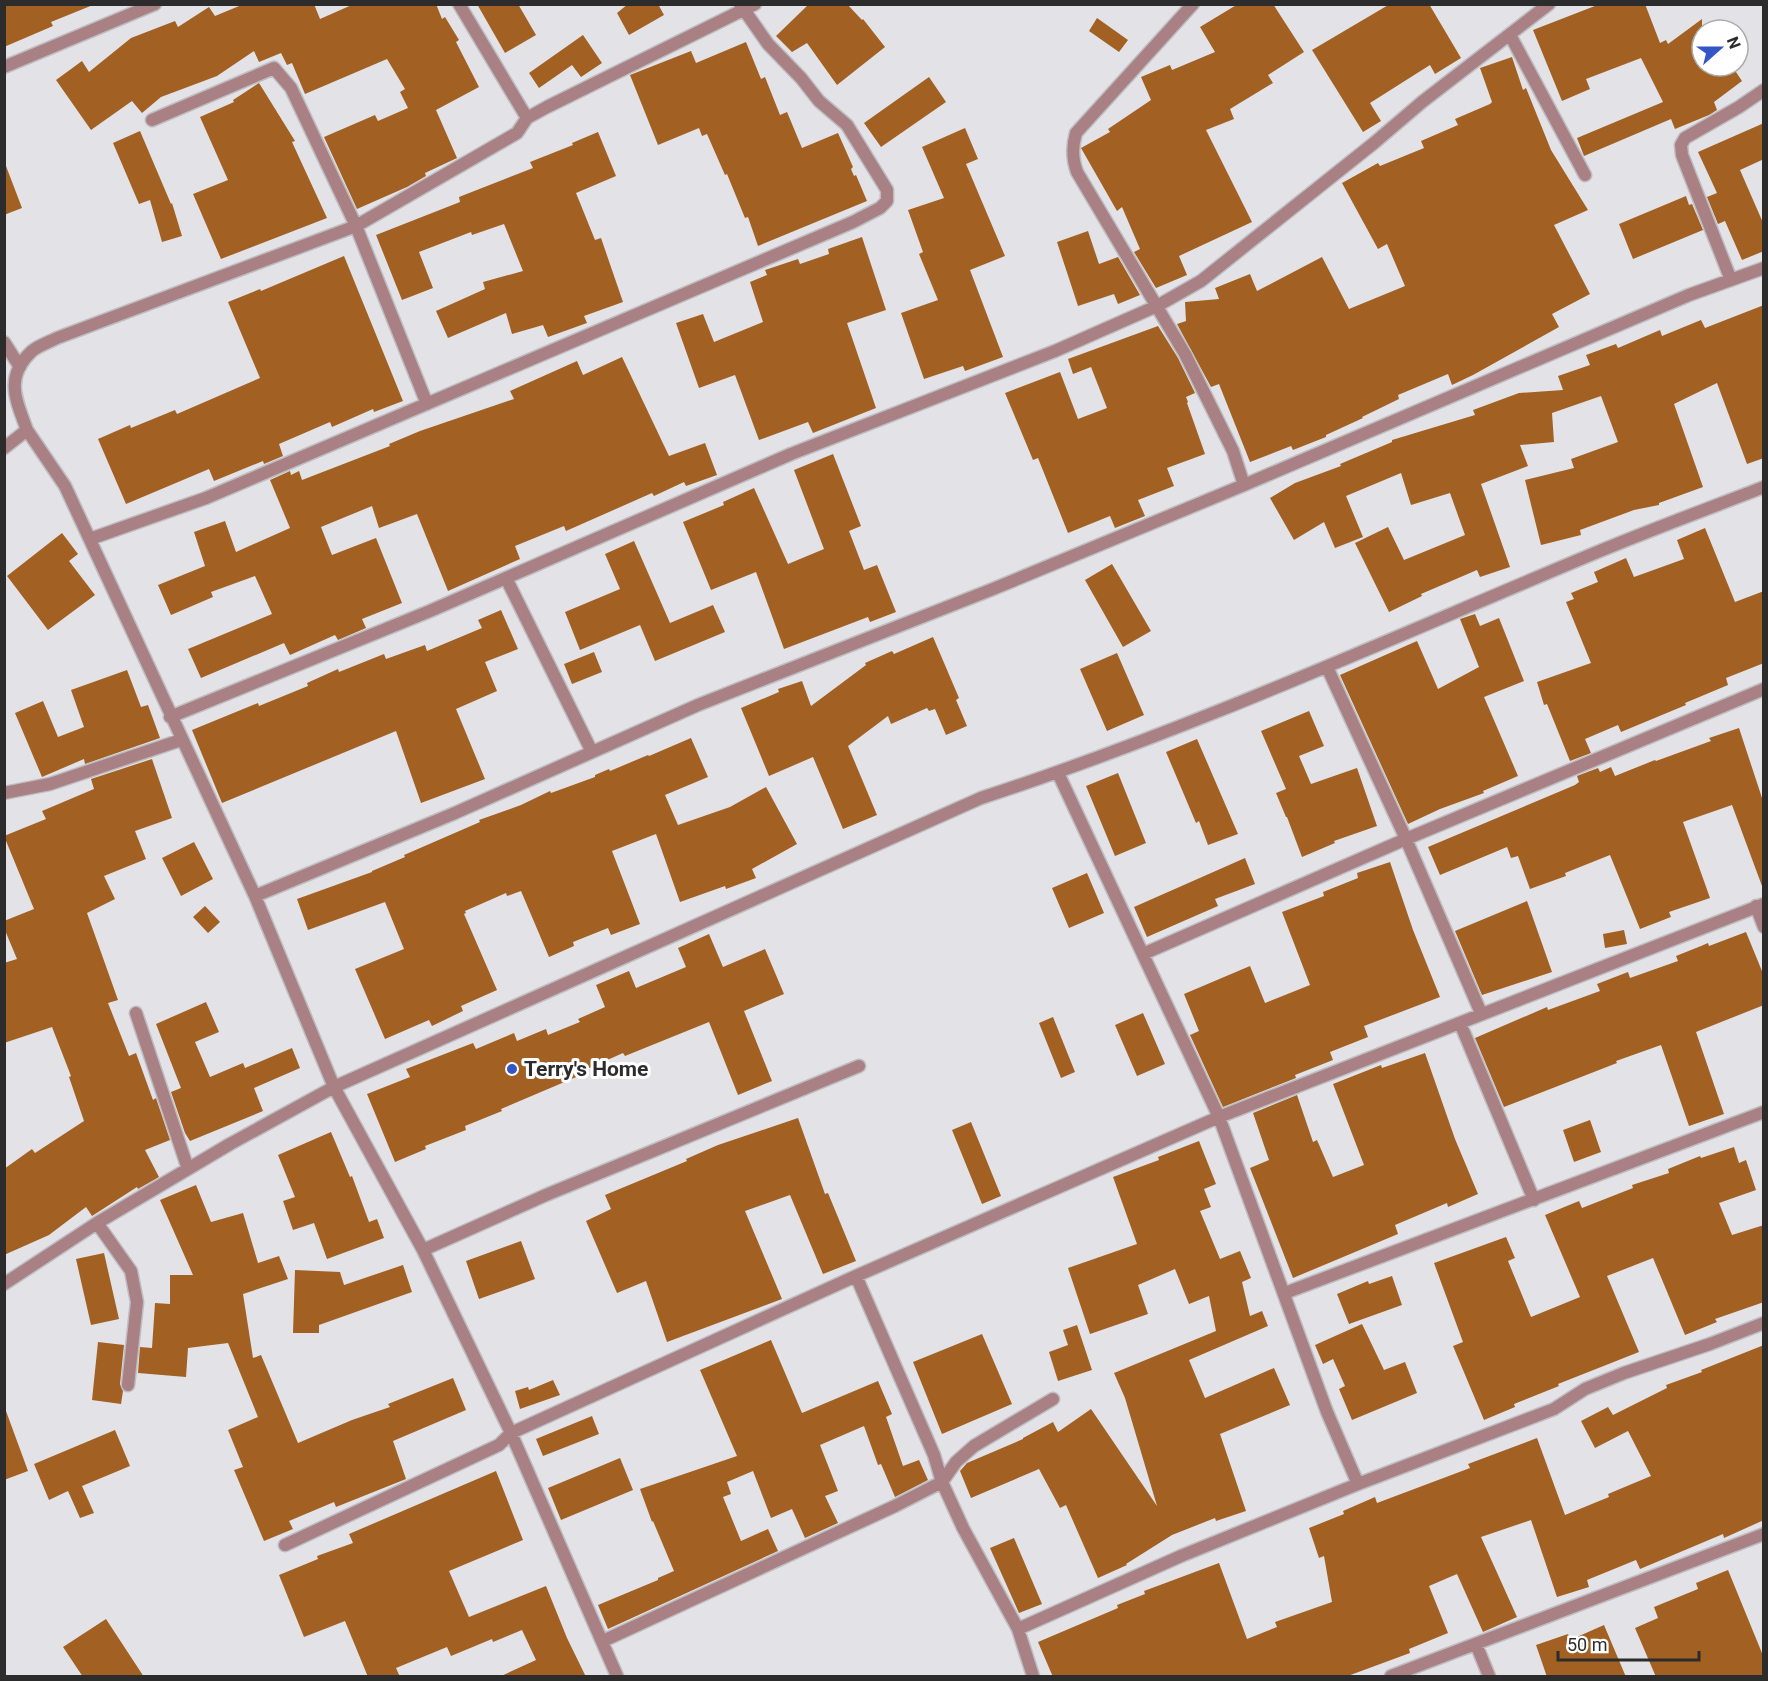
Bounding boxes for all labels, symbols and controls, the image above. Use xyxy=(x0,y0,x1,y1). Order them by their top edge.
north arrow xyxy=(1690,18,1750,78)
text: N xyxy=(1723,34,1744,51)
place label: Terry's Home xyxy=(524,1057,648,1081)
marker: Terry's Home xyxy=(505,1062,519,1076)
scale bar xyxy=(1558,1624,1699,1662)
text: 50 m xyxy=(1567,1634,1607,1655)

